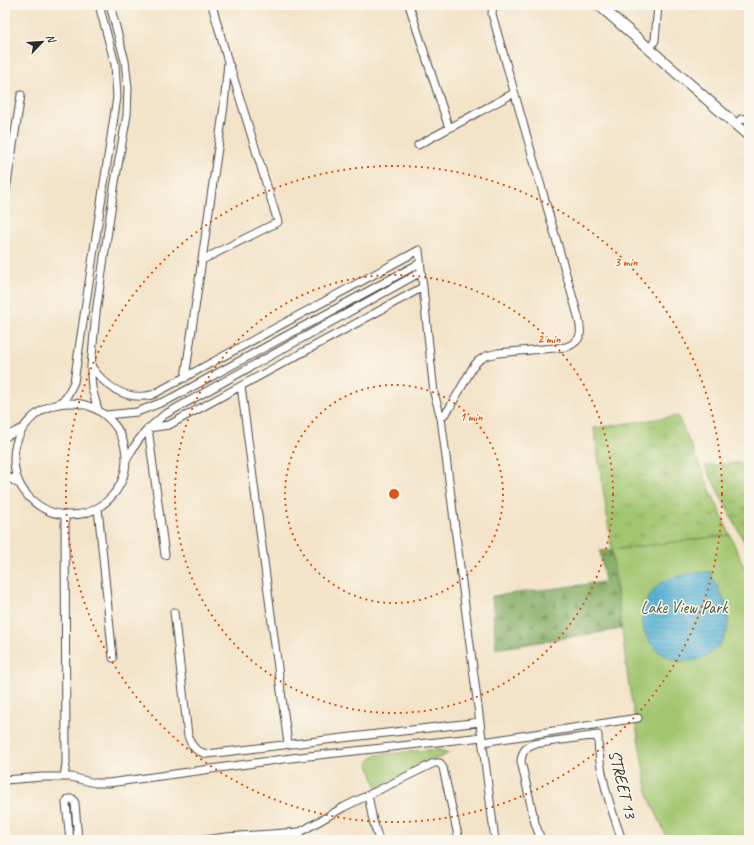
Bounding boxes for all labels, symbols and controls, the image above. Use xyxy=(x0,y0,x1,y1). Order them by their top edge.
north arrow xyxy=(22,22,62,62)
text: N xyxy=(43,32,60,46)
text: 3 min xyxy=(615,254,638,270)
text: 2 min xyxy=(538,331,561,347)
text: 1 min xyxy=(460,409,483,425)
centre of rings xyxy=(387,487,401,501)
park label: Lake View Park xyxy=(641,597,729,618)
street label: STREET 13 xyxy=(604,748,641,822)

